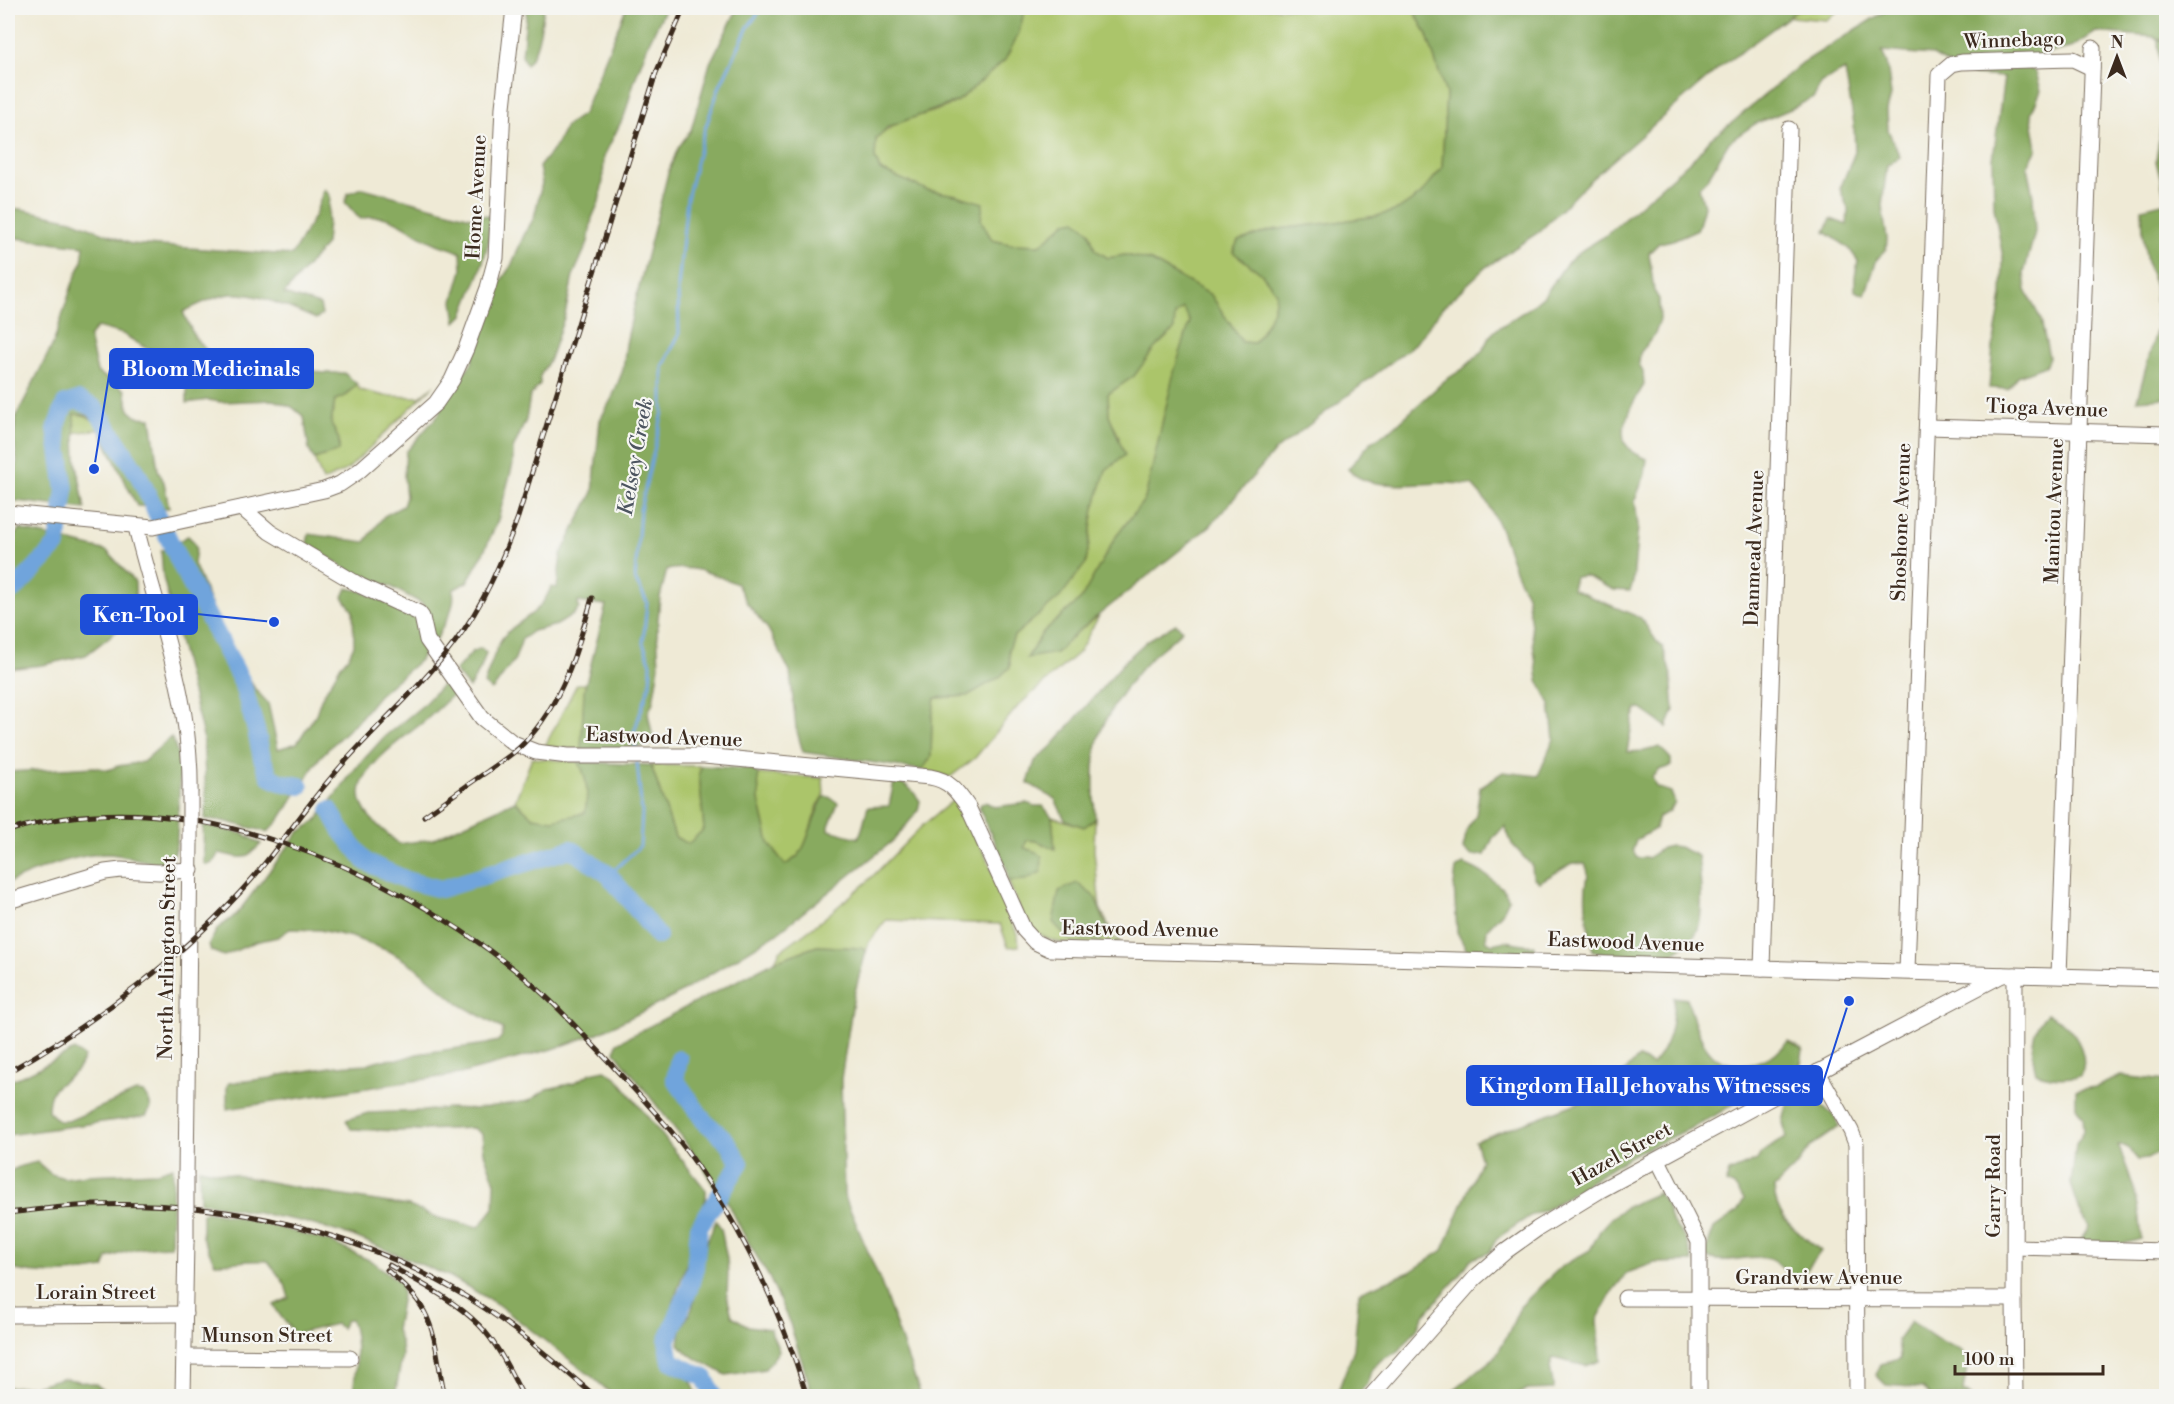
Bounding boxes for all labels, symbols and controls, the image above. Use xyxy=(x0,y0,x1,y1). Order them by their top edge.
street label: Winnebago xyxy=(1962,27,2065,55)
north arrow xyxy=(2087,27,2147,87)
text: N xyxy=(2111,33,2124,53)
street label: Home Avenue xyxy=(461,134,493,260)
callout: Bloom Medicinals xyxy=(110,349,313,388)
text: Bloom Medicinals xyxy=(122,357,300,383)
street label: Tioga Avenue xyxy=(1985,394,2109,424)
water label: Kelsey Creek xyxy=(613,396,659,518)
street label: Manitou Avenue xyxy=(2040,438,2070,584)
street label: Shoshone Avenue xyxy=(1887,442,1917,602)
street label: Danmead Avenue xyxy=(1740,469,1770,627)
callout: Ken-Tool xyxy=(81,595,197,634)
text: Ken-Tool xyxy=(93,603,185,629)
street label: Eastwood Avenue xyxy=(585,723,743,753)
street label: North Arlington Street xyxy=(154,856,182,1060)
street label: Eastwood Avenue xyxy=(1061,916,1219,944)
street label: Eastwood Avenue xyxy=(1547,928,1705,958)
callout: Kingdom Hall Jehovahs Witnesses xyxy=(1467,1066,1822,1105)
text: Kingdom Hall Jehovahs Witnesses xyxy=(1479,1074,1811,1100)
street label: Hazel Street xyxy=(1568,1117,1676,1193)
street label: Garry Road xyxy=(1982,1134,2007,1238)
street label: Grandview Avenue xyxy=(1735,1266,1903,1291)
street label: Lorain Street xyxy=(36,1281,156,1306)
street label: Munson Street xyxy=(201,1324,333,1349)
scale bar xyxy=(1955,1338,2104,1376)
text: 100 m xyxy=(1964,1348,2015,1371)

